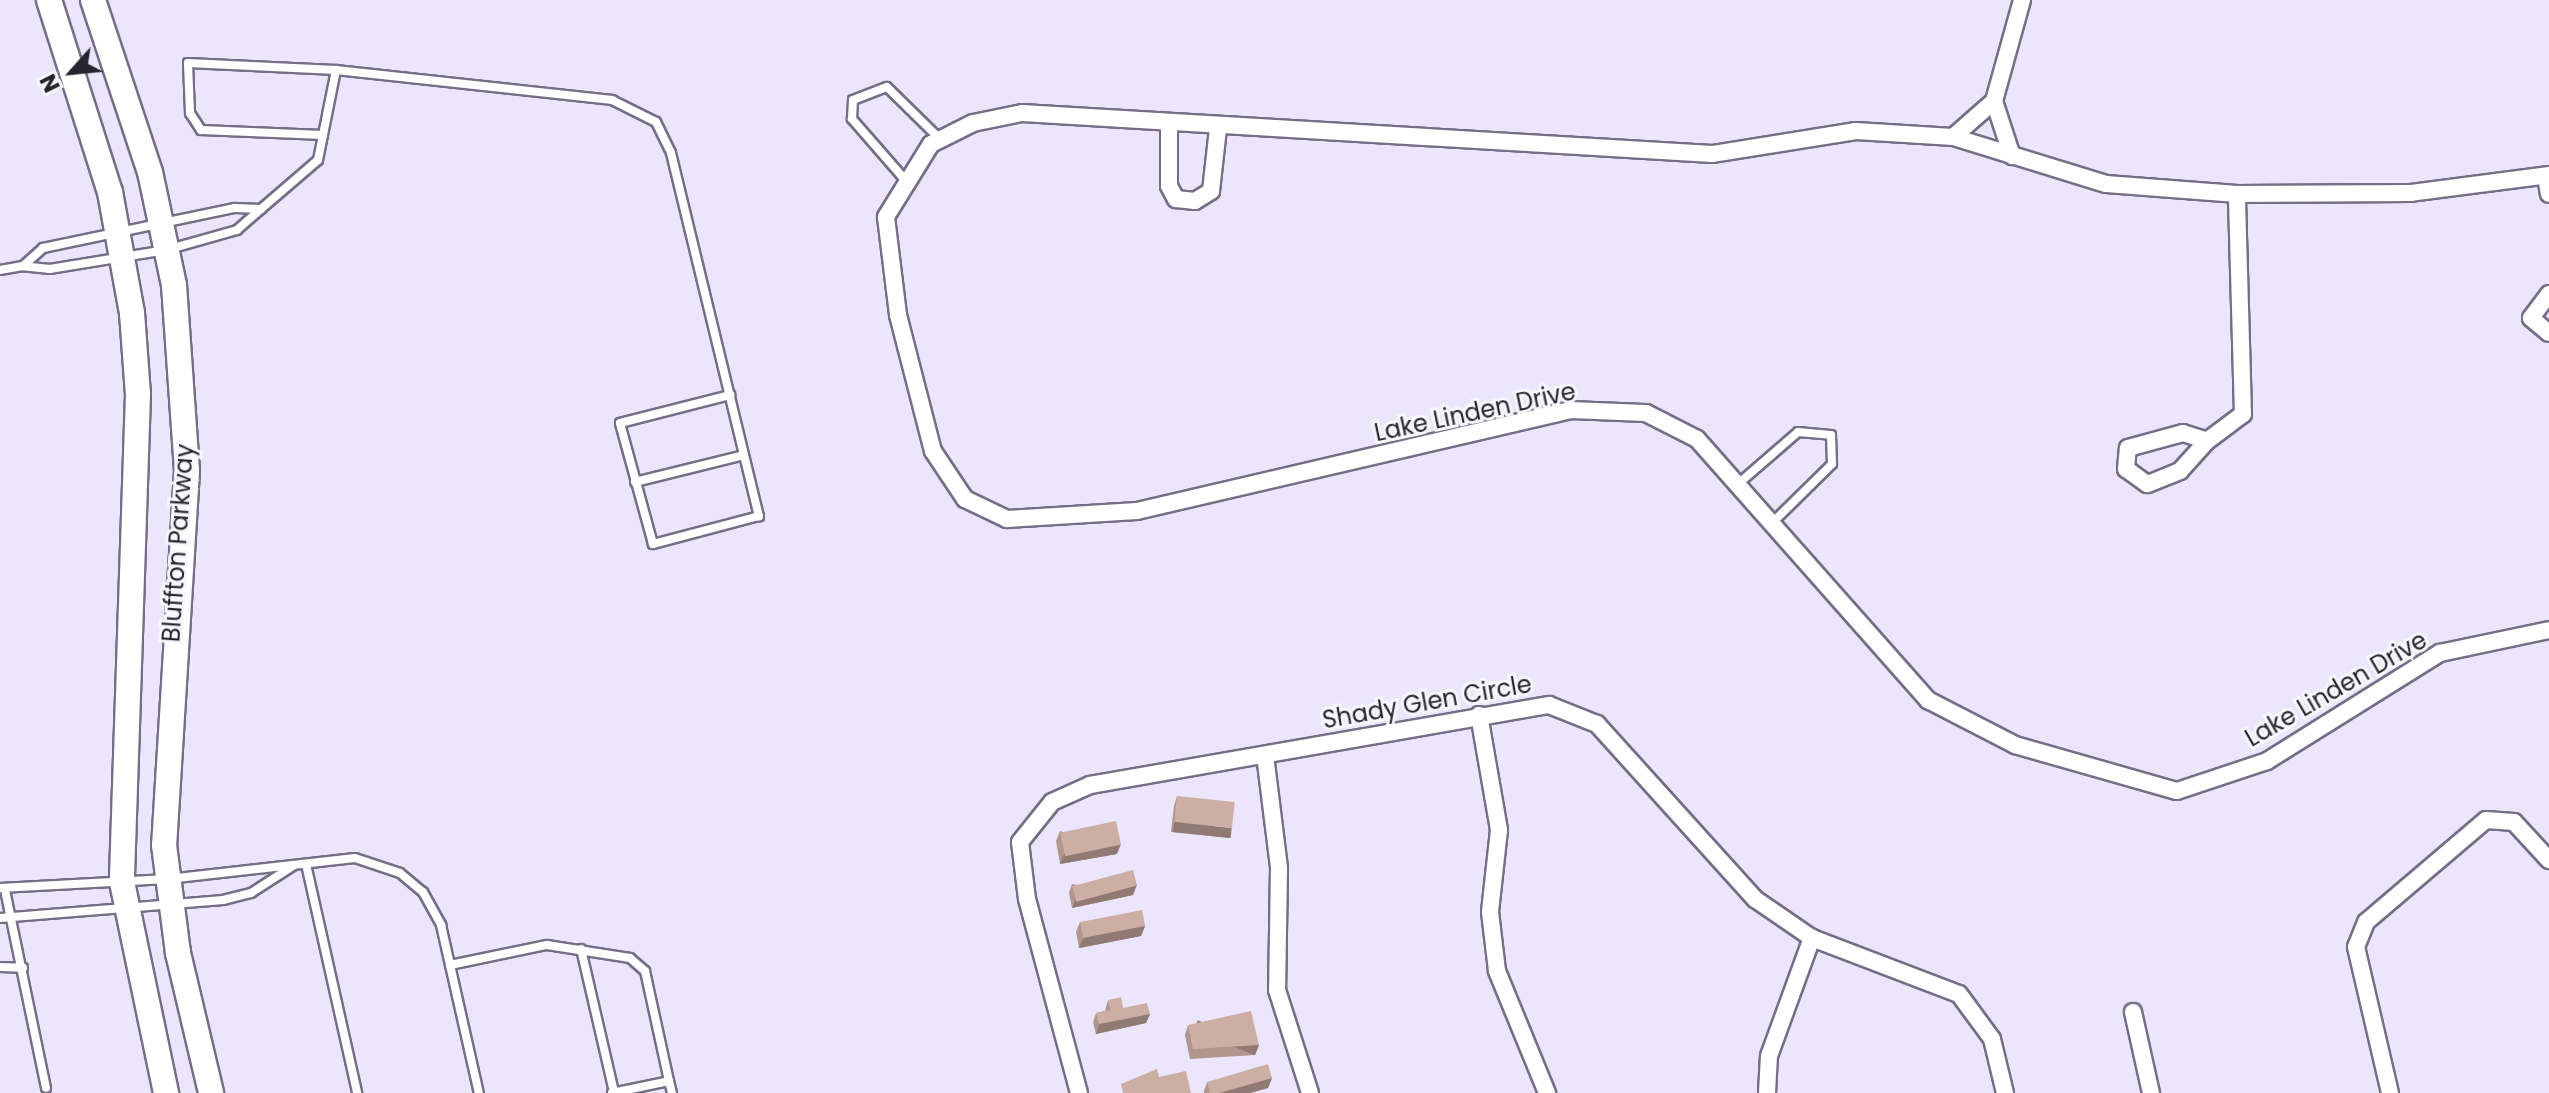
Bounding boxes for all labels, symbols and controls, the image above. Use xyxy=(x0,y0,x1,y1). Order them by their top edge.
north arrow xyxy=(32,32,112,112)
text: N xyxy=(33,69,68,98)
street label: Lake Linden Drive xyxy=(1372,377,1578,447)
street label: Bluffton Parkway xyxy=(157,443,199,643)
street label: Lake Linden Drive xyxy=(2240,625,2432,753)
street label: Shady Glen Circle xyxy=(1320,669,1534,735)

